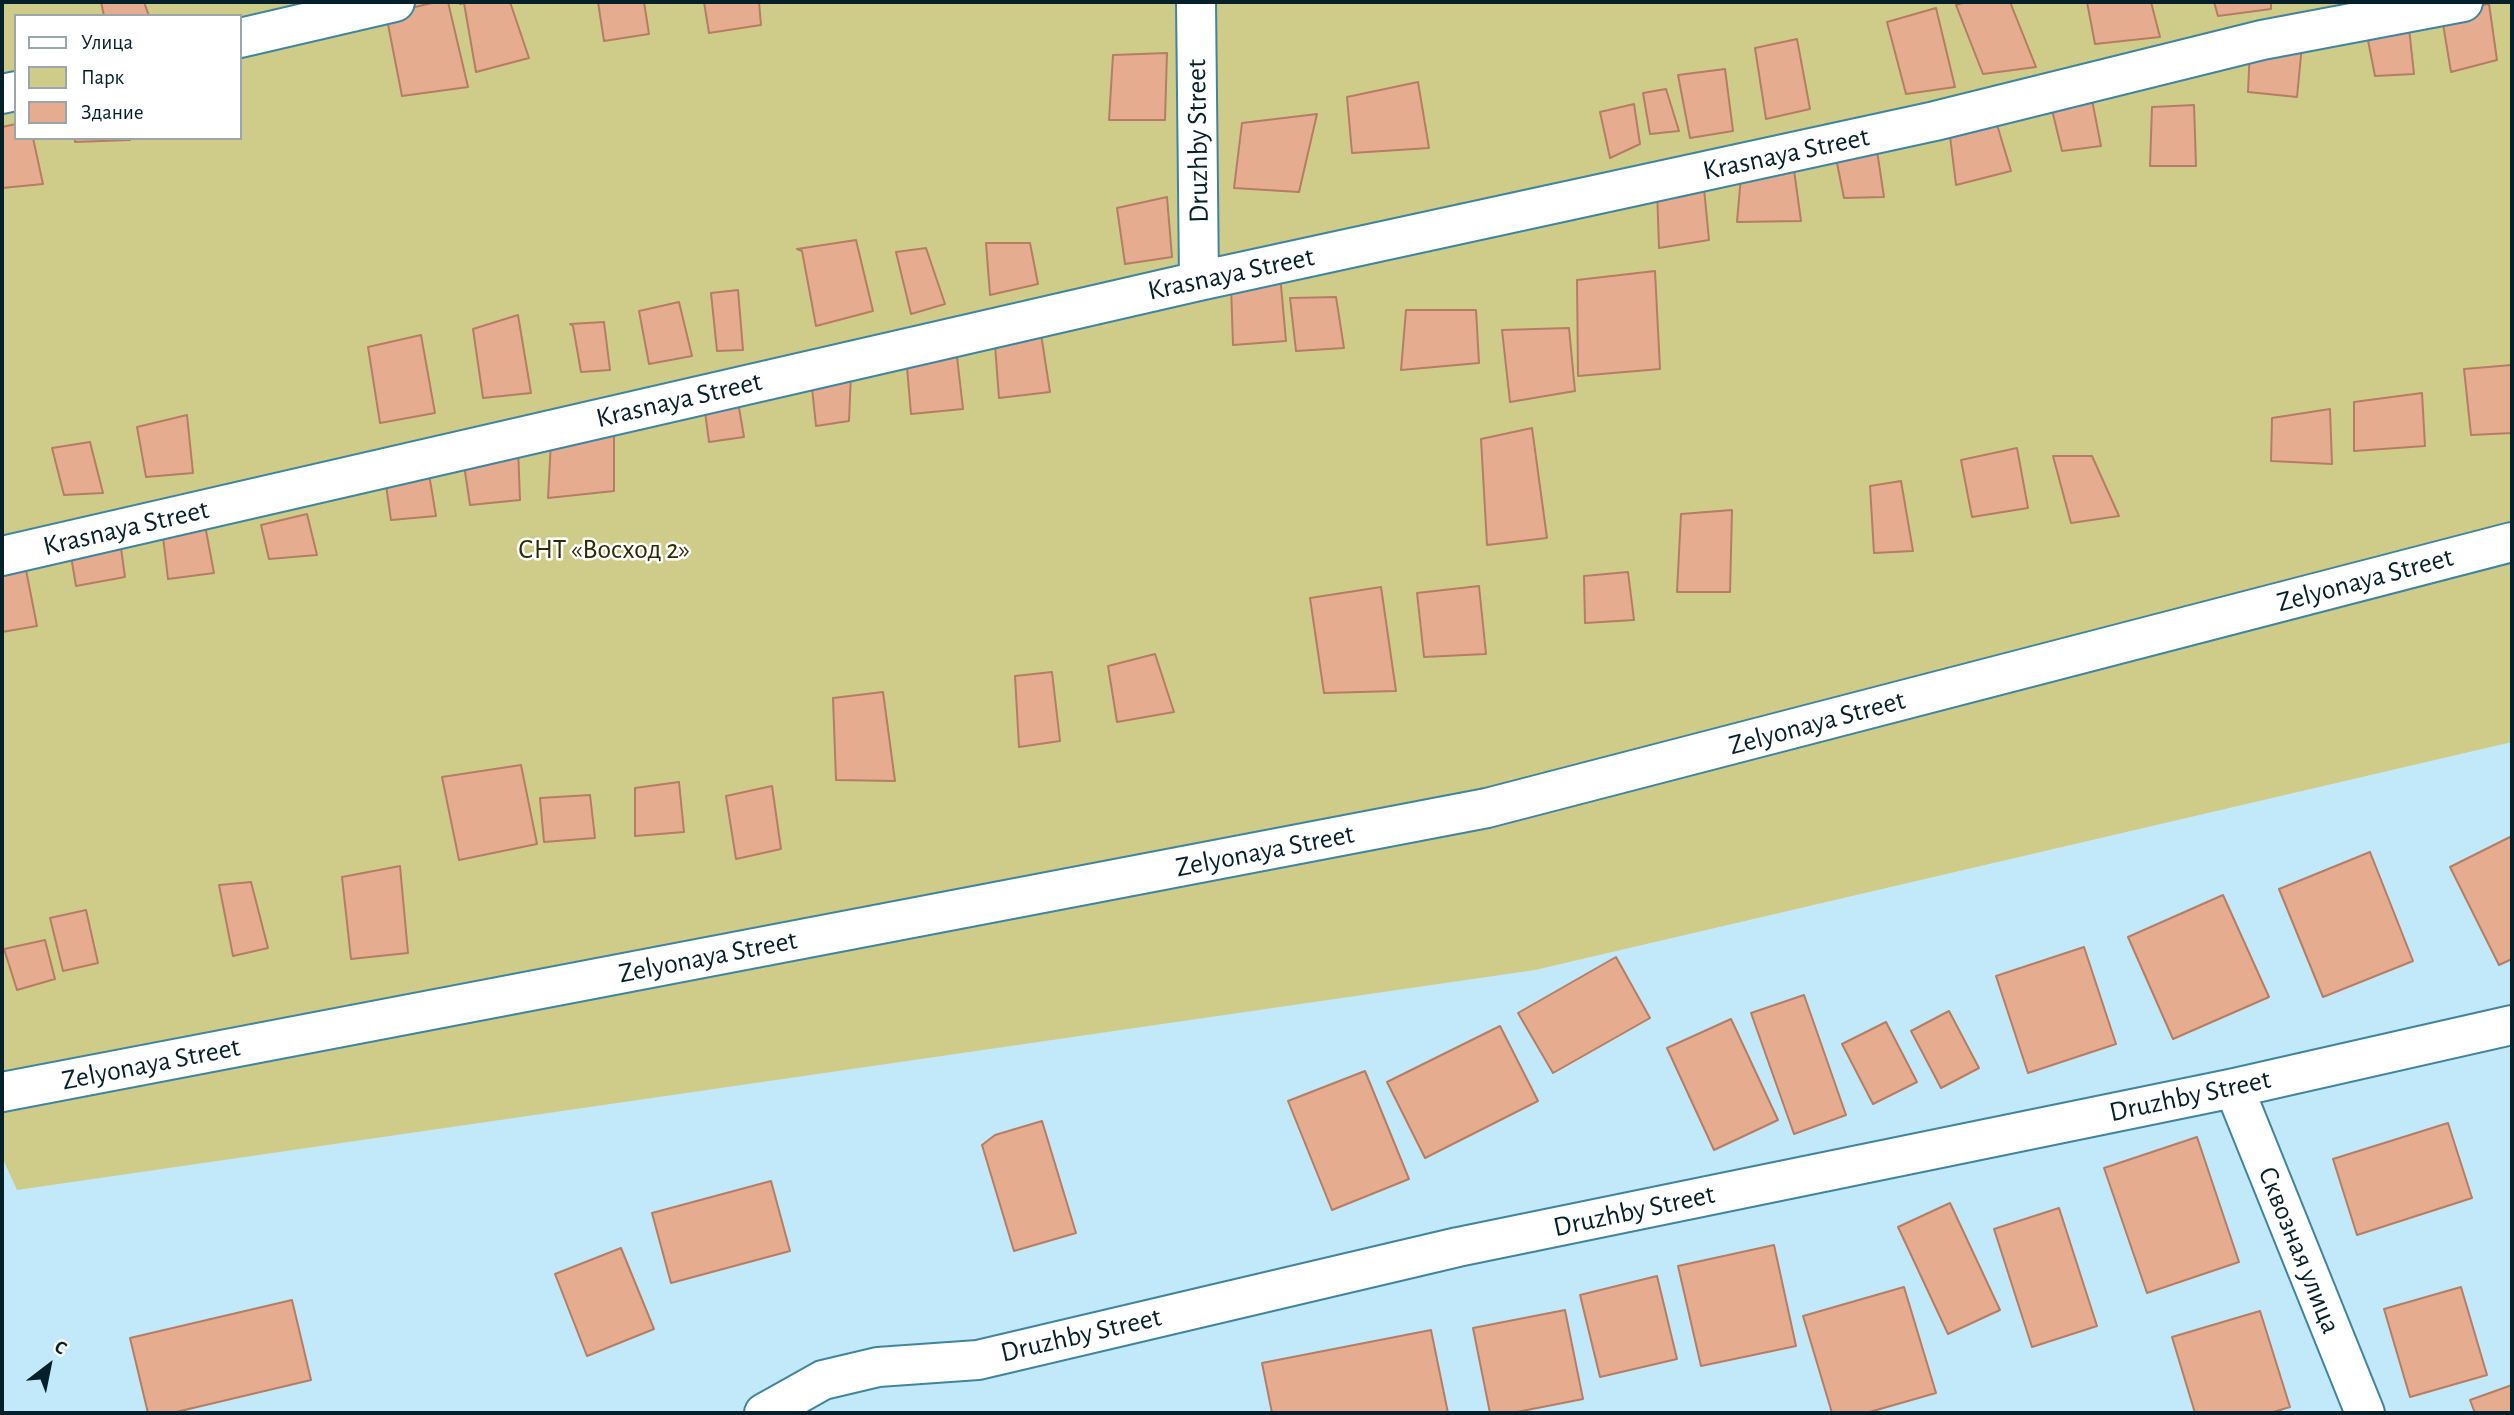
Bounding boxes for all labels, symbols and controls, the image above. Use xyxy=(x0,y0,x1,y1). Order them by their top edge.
legend xyxy=(14,14,242,140)
text: Улица xyxy=(81,32,133,53)
street label: Druzhby Street xyxy=(1180,59,1216,223)
text: Парк xyxy=(81,67,124,88)
text: Здание xyxy=(81,102,144,123)
street label: Krasnaya Street xyxy=(1700,120,1872,188)
street label: Krasnaya Street xyxy=(1145,240,1317,308)
street label: Krasnaya Street xyxy=(593,365,765,435)
street label: Krasnaya Street xyxy=(40,493,212,563)
park label: СНТ «Восход 2» xyxy=(518,533,690,567)
street label: Zelyonaya Street xyxy=(2273,540,2457,620)
street label: Zelyonaya Street xyxy=(1725,683,1909,763)
street label: Zelyonaya Street xyxy=(1173,817,1357,885)
street label: Zelyonaya Street xyxy=(616,923,800,991)
street label: Zelyonaya Street xyxy=(59,1030,243,1098)
street label: Druzhby Street xyxy=(2106,1063,2274,1129)
street label: Сквозная улица xyxy=(2250,1162,2348,1338)
street label: Druzhby Street xyxy=(1550,1178,1718,1244)
street label: Druzhby Street xyxy=(997,1300,1165,1370)
north arrow xyxy=(14,1331,84,1401)
text: С xyxy=(51,1337,70,1359)

